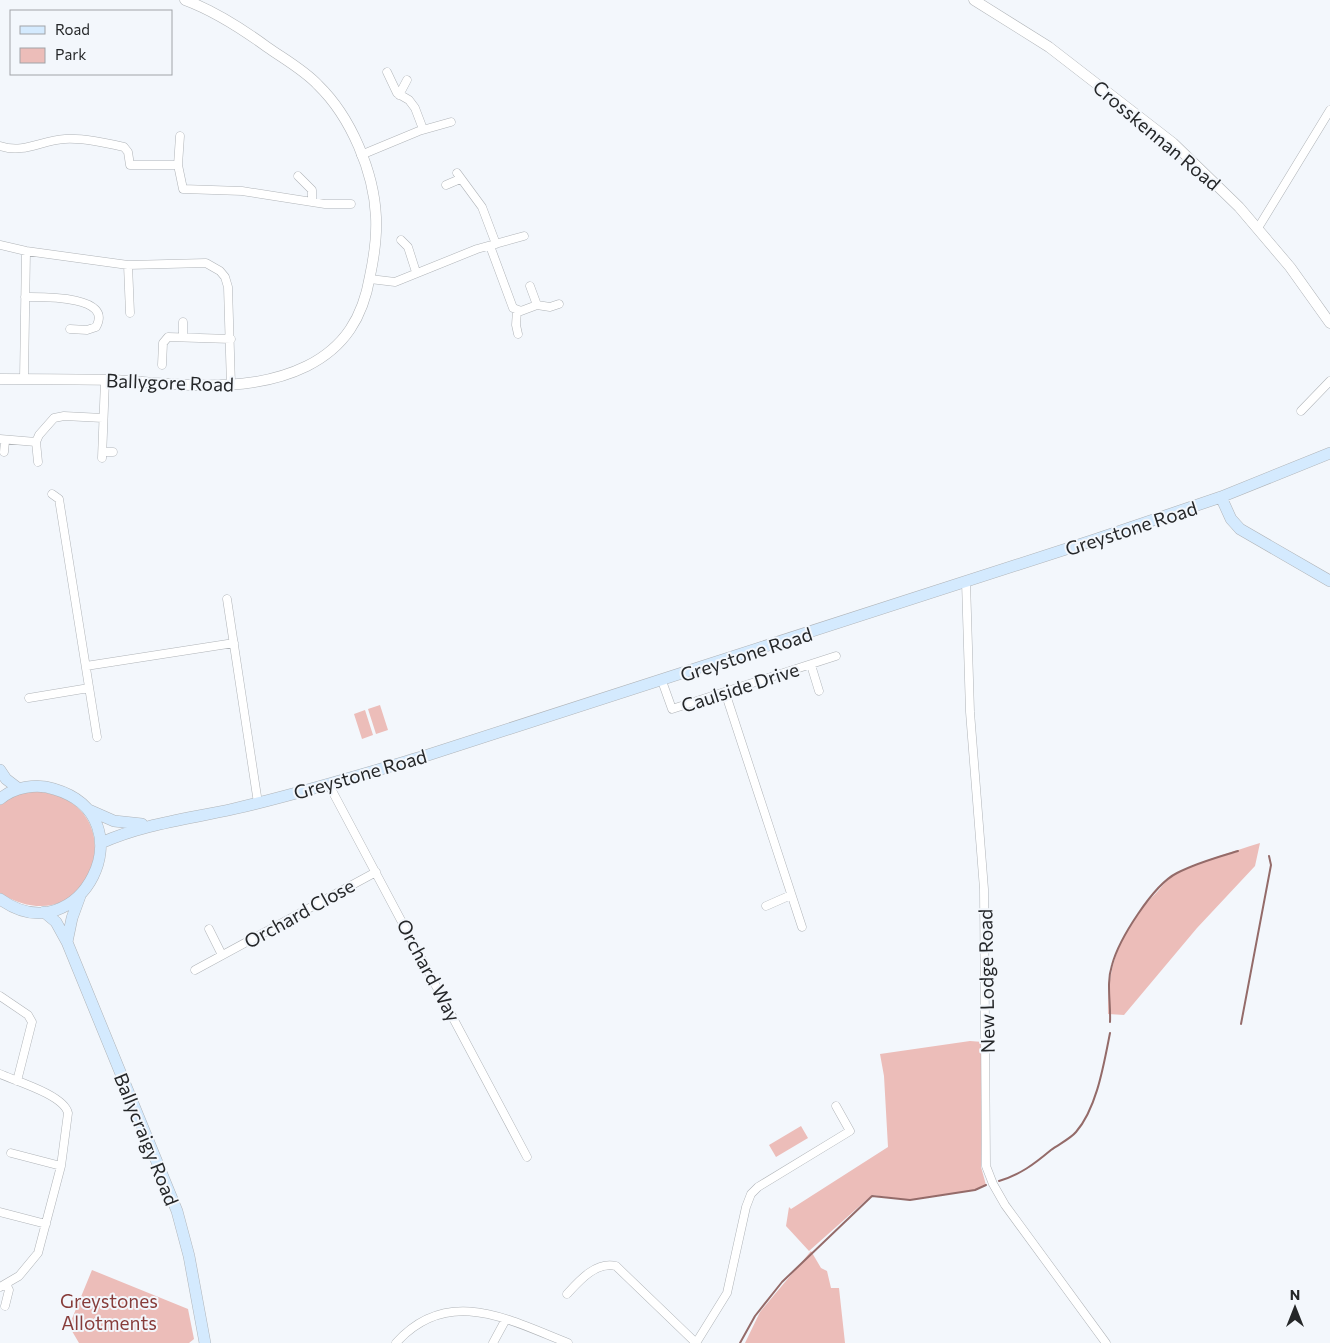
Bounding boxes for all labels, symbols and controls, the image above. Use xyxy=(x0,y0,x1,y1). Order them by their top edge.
legend xyxy=(10,10,172,75)
text: Road xyxy=(55,20,90,38)
text: Park xyxy=(55,45,86,63)
street label: Crosskennan Road xyxy=(1089,75,1225,195)
street label: Ballygore Road xyxy=(106,368,234,396)
street label: Greystone Road xyxy=(1062,496,1200,560)
street label: Greystone Road xyxy=(677,622,815,686)
street label: Caulside Drive xyxy=(678,657,802,717)
street label: Greystone Road xyxy=(291,744,429,804)
street label: Orchard Close xyxy=(240,873,358,953)
street label: New Lodge Road xyxy=(973,909,999,1053)
street label: Orchard Way xyxy=(392,915,466,1025)
street label: Ballycraigy Road xyxy=(110,1069,184,1209)
north arrow xyxy=(1270,1283,1320,1333)
text: N xyxy=(1290,1286,1300,1303)
park label: Greystones Allotments xyxy=(60,1289,158,1334)

